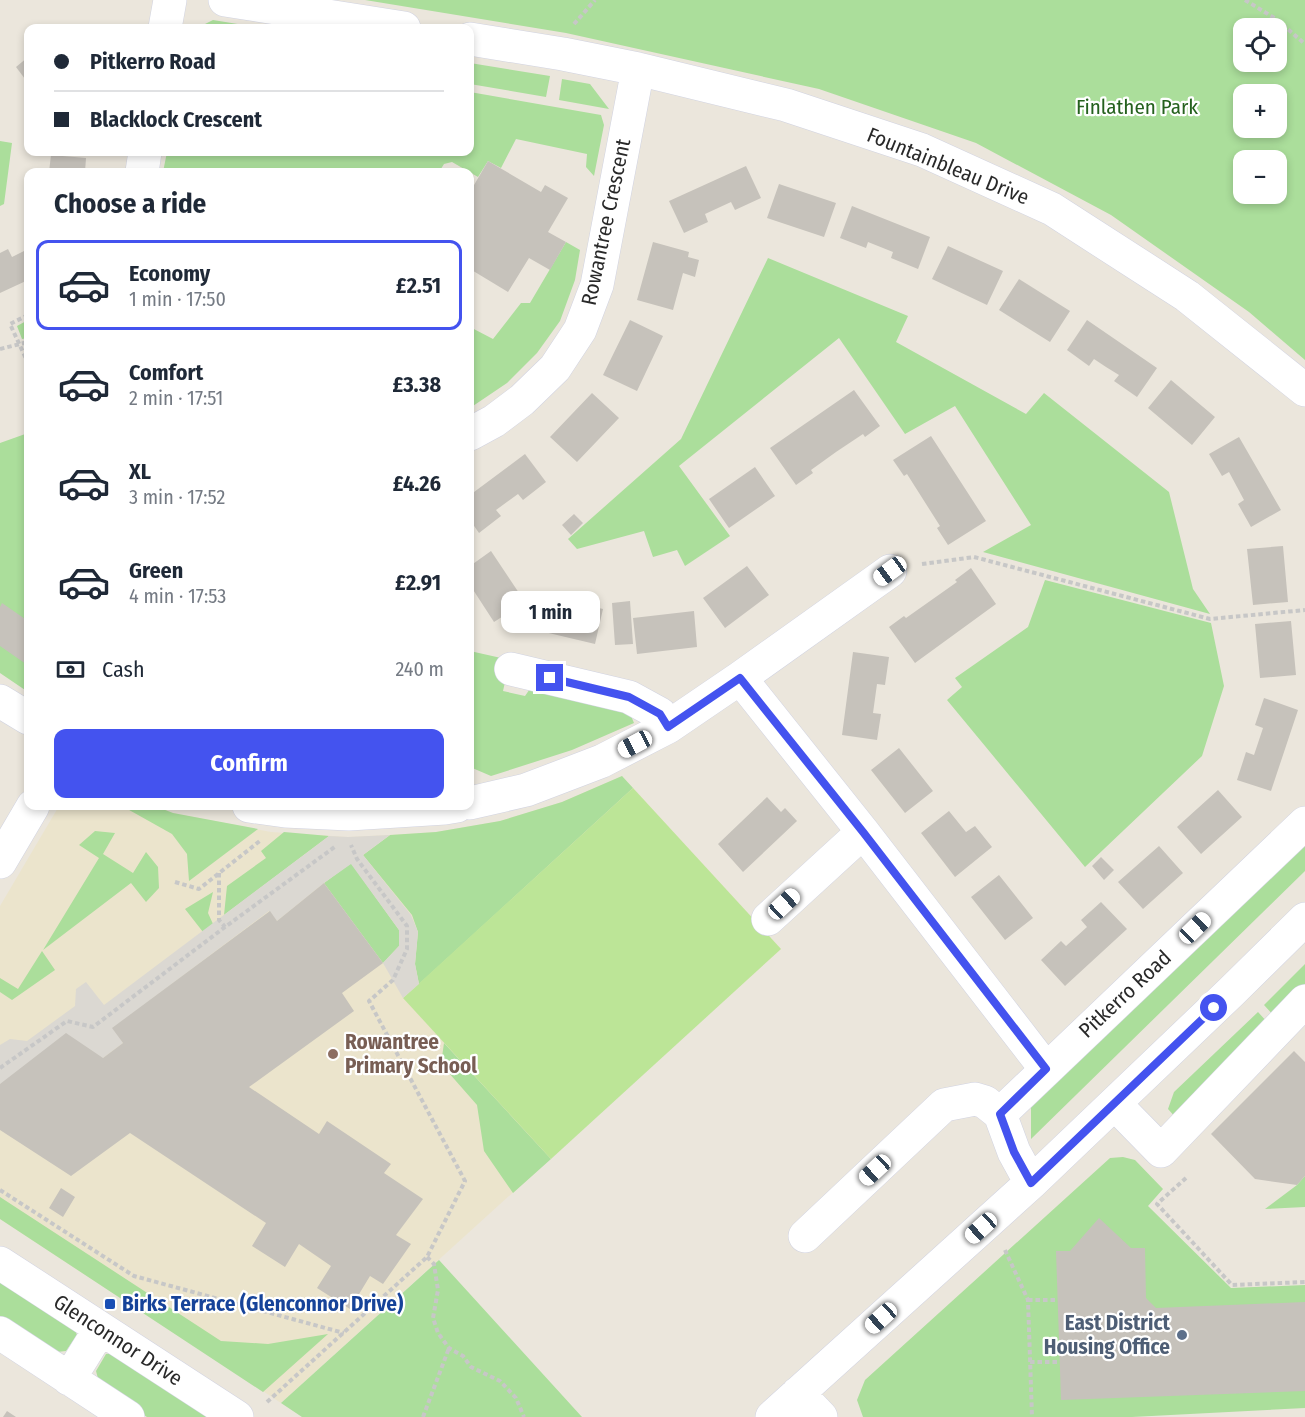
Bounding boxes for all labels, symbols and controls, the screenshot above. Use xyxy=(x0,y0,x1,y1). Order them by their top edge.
map controls xyxy=(1233,18,1287,204)
button: locate xyxy=(1233,18,1287,72)
text: Pitkerro Road xyxy=(90,48,216,75)
button: + xyxy=(1233,84,1287,138)
park label: Finlathen Park xyxy=(1076,94,1198,120)
text: Blacklock Crescent xyxy=(90,106,262,133)
street label: Fountainbleau Drive xyxy=(863,122,1033,210)
street label: Rowantree Crescent xyxy=(576,136,636,308)
button: − xyxy=(1233,150,1287,204)
text: Choose a ride xyxy=(54,188,206,220)
icon: car xyxy=(57,258,111,312)
text: Economy xyxy=(129,260,210,287)
text: £2.51 xyxy=(396,272,441,299)
text: 1 min · 17:50 xyxy=(129,287,226,311)
icon: car xyxy=(57,357,111,411)
text: Comfort xyxy=(129,359,203,386)
text: £3.38 xyxy=(392,371,441,398)
text: 2 min · 17:51 xyxy=(129,386,223,410)
icon: car xyxy=(57,456,111,510)
text: XL xyxy=(129,458,151,485)
text: £4.26 xyxy=(393,470,441,497)
text: 3 min · 17:52 xyxy=(129,485,225,509)
car xyxy=(870,553,910,589)
icon: car xyxy=(57,555,111,609)
text: Green xyxy=(129,557,183,584)
text: £2.91 xyxy=(395,569,441,596)
text: 4 min · 17:53 xyxy=(129,584,226,608)
callout: 1 min xyxy=(500,591,600,633)
text: 1 min xyxy=(529,600,572,624)
icon: cash xyxy=(54,653,87,686)
text: Cash xyxy=(102,656,145,683)
text: 240 m xyxy=(395,657,444,681)
route end xyxy=(536,664,563,691)
car xyxy=(615,728,655,760)
button: Confirm xyxy=(54,729,444,798)
car xyxy=(765,885,803,923)
car xyxy=(1176,909,1214,947)
street label: Pitkerro Road xyxy=(1073,945,1177,1043)
route start xyxy=(1200,994,1227,1021)
place label: Rowantree Primary School xyxy=(345,1029,477,1079)
marker: Rowantree Primary School xyxy=(326,1047,340,1061)
car xyxy=(856,1151,894,1189)
car xyxy=(962,1209,1000,1247)
street label: Glenconnor Drive xyxy=(49,1289,187,1391)
place label: Birks Terrace (Glenconnor Drive) xyxy=(122,1291,403,1317)
marker: Birks Terrace (Glenconnor Drive) xyxy=(103,1297,117,1311)
car xyxy=(862,1299,900,1337)
place label: East District Housing Office xyxy=(1044,1310,1171,1360)
marker: East District Housing Office xyxy=(1175,1328,1189,1342)

